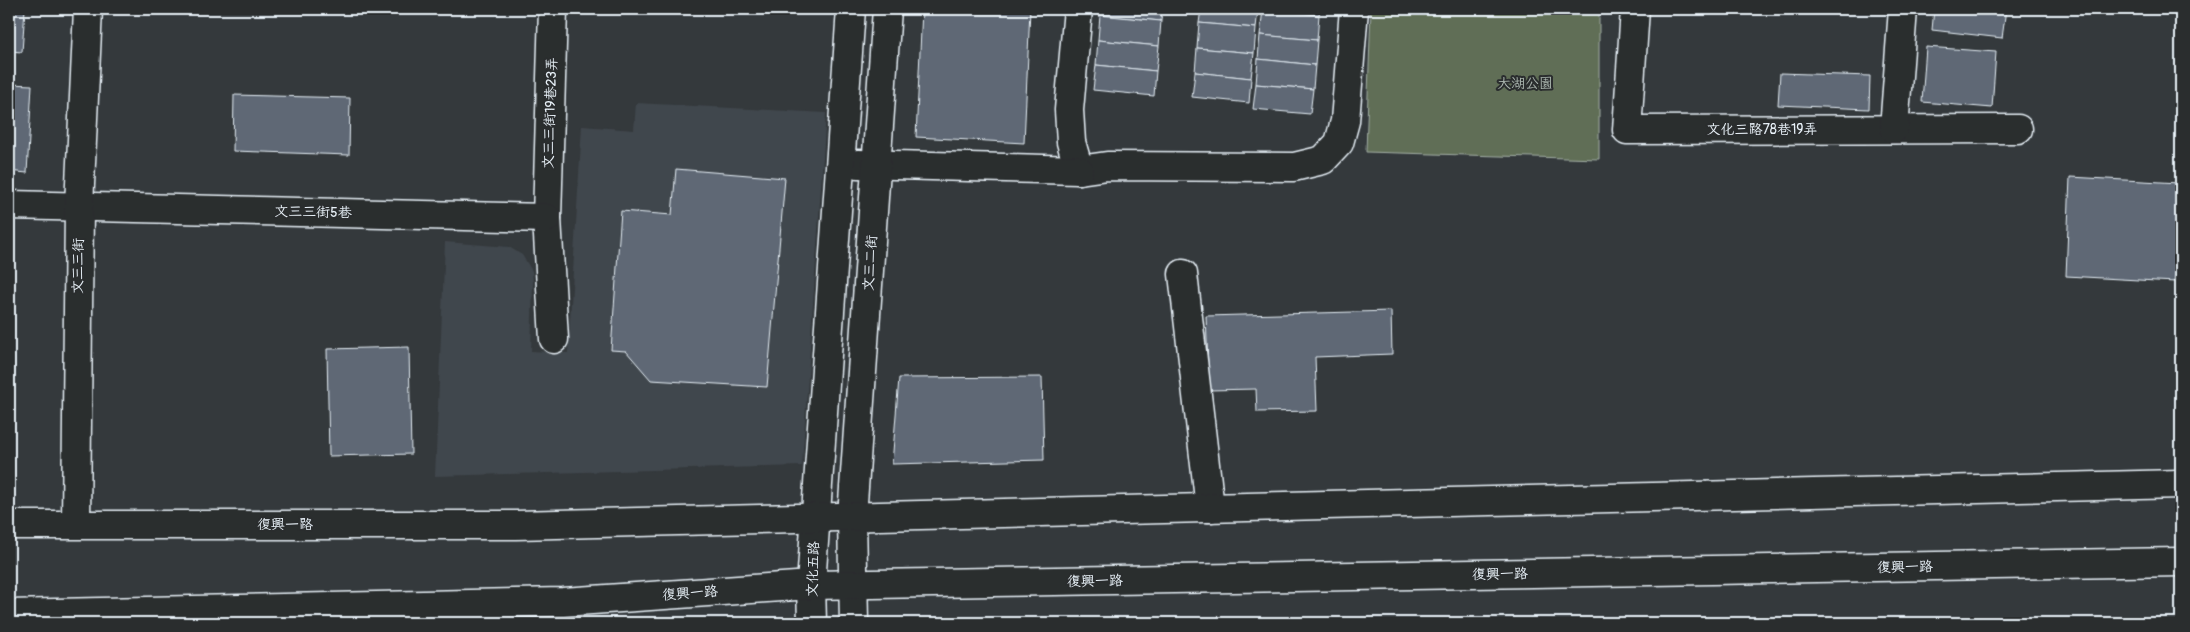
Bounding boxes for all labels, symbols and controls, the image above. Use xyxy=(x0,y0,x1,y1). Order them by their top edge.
street label: 文三三街19巷23弄 xyxy=(540,57,560,169)
park label: 大湖公園 xyxy=(1497,75,1553,92)
street label: 文化三路78巷19弄 xyxy=(1706,121,1818,138)
street label: 文三三街5巷 xyxy=(274,203,353,221)
street label: 文三二街 xyxy=(860,234,880,292)
street label: 文三三街 xyxy=(69,238,87,294)
street label: 復興一路 xyxy=(257,516,313,533)
street label: 文化五路 xyxy=(804,541,822,597)
street label: 復興一路 xyxy=(1877,558,1933,576)
street label: 復興一路 xyxy=(1472,565,1528,583)
street label: 復興一路 xyxy=(1067,572,1123,590)
street label: 復興一路 xyxy=(661,583,719,603)

